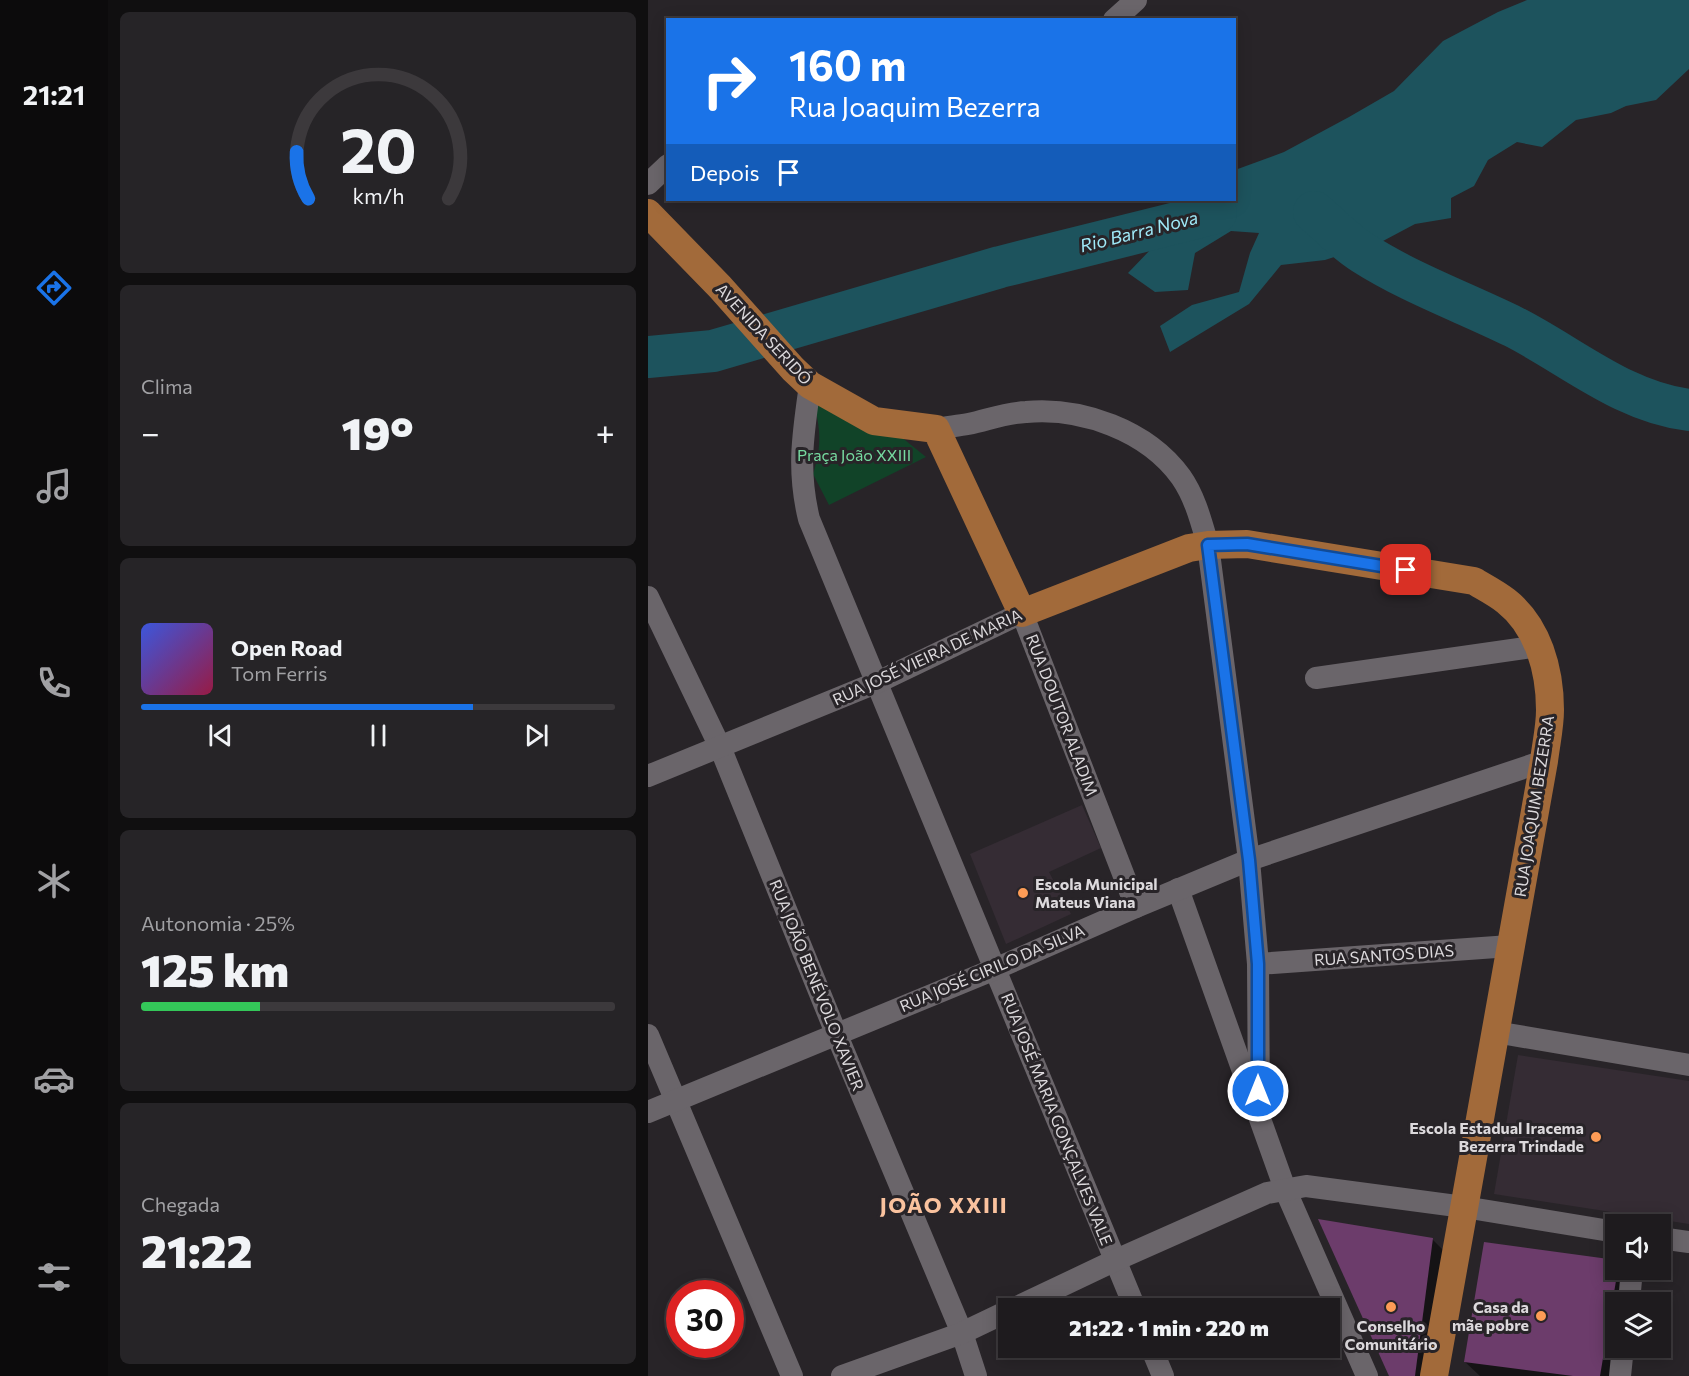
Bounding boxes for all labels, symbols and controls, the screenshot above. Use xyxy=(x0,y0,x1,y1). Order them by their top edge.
text: 160 m xyxy=(789,38,907,90)
icon: right xyxy=(690,42,768,120)
text: 21:21 xyxy=(23,78,85,111)
text: Rua Joaquim Bezerra xyxy=(789,90,1041,123)
text: 20 xyxy=(340,111,416,187)
icon: arrive xyxy=(772,156,805,189)
text: Depois xyxy=(690,159,760,186)
text: km/h xyxy=(352,183,404,209)
water label: Rio Barra Nova xyxy=(1077,206,1200,256)
icon: directions xyxy=(33,267,75,309)
street label: AVENIDA SERIDÓ xyxy=(713,279,816,388)
text: Clima xyxy=(141,374,193,398)
text: 19° xyxy=(342,404,414,459)
text: − xyxy=(141,411,160,452)
text: + xyxy=(596,411,615,452)
park label: Praça João XXIII xyxy=(797,445,911,464)
icon: music xyxy=(33,465,75,507)
pin xyxy=(1380,544,1431,595)
icon: arrive xyxy=(1389,553,1422,586)
street label: RUA JOSÉ VIEIRA DE MARIA xyxy=(829,604,1024,709)
street label: RUA DOUTOR ALADIM xyxy=(1023,631,1102,798)
text: Open Road xyxy=(231,634,342,661)
text: Tom Ferris xyxy=(231,661,327,685)
icon: phone xyxy=(33,662,75,704)
street label: RUA JOAQUIM BEZERRA xyxy=(1510,714,1557,898)
icon: previous xyxy=(204,719,237,752)
icon: pause xyxy=(362,719,395,752)
icon: next xyxy=(520,719,553,752)
icon: climate xyxy=(33,860,75,902)
place label: Escola Municipal Mateus Viana xyxy=(1035,874,1158,911)
street label: RUA JOÃO BENÉVOLO XAVIER xyxy=(766,876,869,1093)
marker: Escola Municipal Mateus Viana xyxy=(1016,886,1030,900)
text: Autonomia · 25% xyxy=(141,911,295,935)
street label: RUA JOSÉ CIRILO DA SILVA xyxy=(896,920,1087,1015)
street label: RUA SANTOS DIAS xyxy=(1313,940,1455,969)
text: 125 km xyxy=(141,941,289,996)
street label: RUA JOSÉ MARIA GONÇALVES VALE xyxy=(998,990,1117,1248)
icon: car xyxy=(33,1058,75,1100)
position arrow xyxy=(1226,1059,1290,1123)
place label: Escola Estadual Iracema Bezerra Trindade xyxy=(1409,1118,1584,1155)
marker: Escola Estadual Iracema Bezerra Trindade xyxy=(1589,1130,1603,1144)
district label: JOÃO XXIII xyxy=(880,1191,1008,1218)
text: Chegada xyxy=(141,1192,220,1216)
map controls xyxy=(1605,1214,1671,1358)
button: sound xyxy=(1605,1214,1671,1280)
text: 21:22 xyxy=(141,1222,253,1277)
icon: filters xyxy=(33,1256,75,1298)
speed limit sign: 30 xyxy=(666,1280,744,1358)
button: layers xyxy=(1605,1292,1671,1358)
place label: Casa da mãe pobre xyxy=(1452,1297,1529,1334)
marker: Conselho Comunitário xyxy=(1384,1300,1398,1314)
marker: Casa da mãe pobre xyxy=(1534,1309,1548,1323)
text: 21:22 · 1 min · 220 m xyxy=(1069,1314,1269,1341)
place label: Conselho Comunitário xyxy=(1344,1316,1438,1353)

